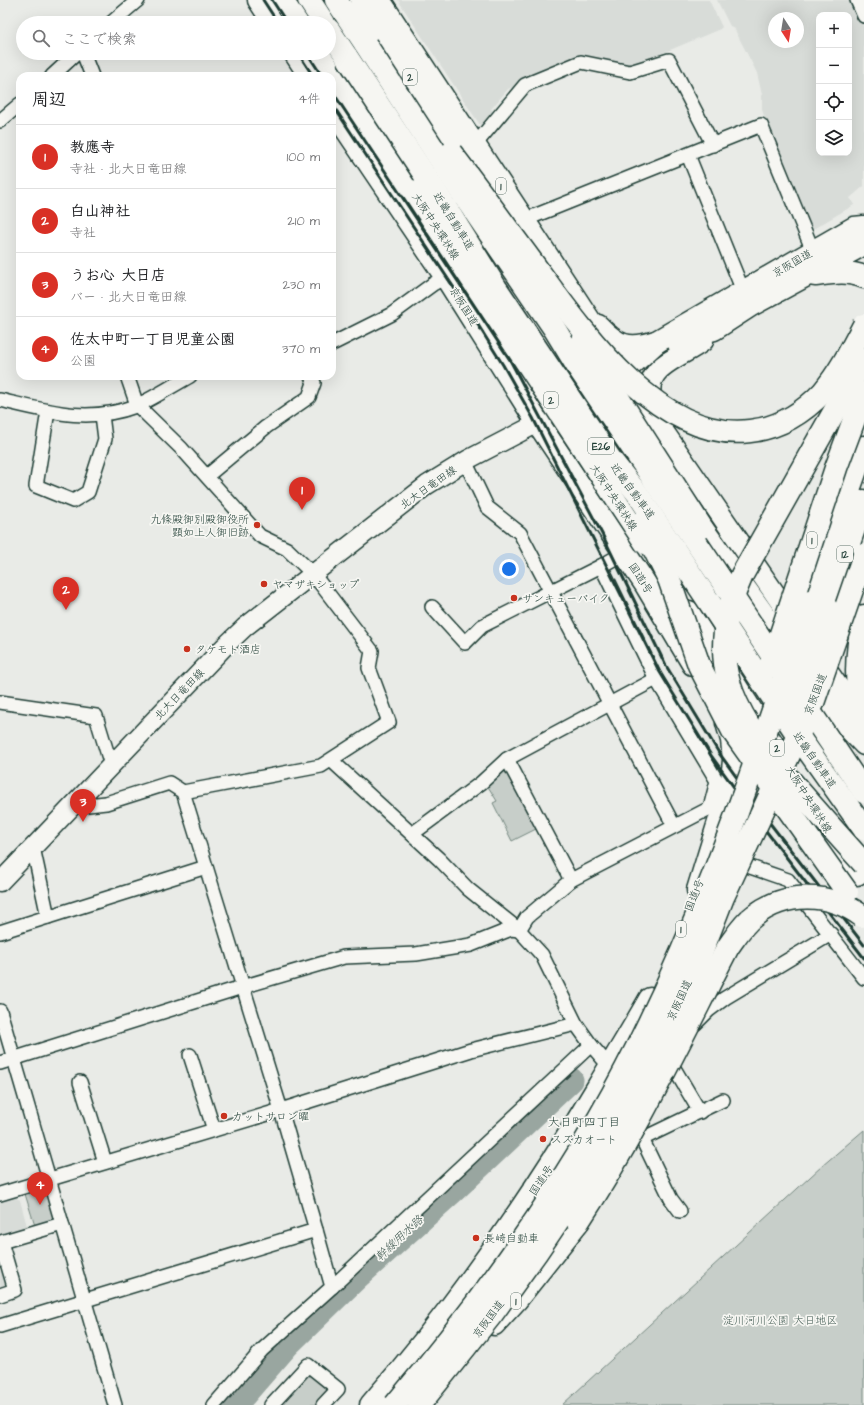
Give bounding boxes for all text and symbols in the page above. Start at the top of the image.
north arrow [768,12,804,48]
map controls [816,12,852,156]
button: + [816,12,852,48]
search box [16,16,336,60]
icon: search [30,27,52,49]
text: ここで検索 [62,29,137,50]
button: − [816,48,852,84]
road number: 2 [403,69,417,85]
button: locate [816,84,852,120]
text: 周辺 [32,88,66,112]
text: 4件 [298,90,320,108]
button: layers [816,120,852,156]
text: 教應寺 [70,137,115,158]
text: 1 [44,148,46,166]
text: 100 m [287,148,320,166]
text: 寺社 · 北大日竜田線 [70,160,186,178]
road number: 1 [496,178,506,194]
street label: 近畿自動車道 [430,189,477,253]
street label: 大阪中央環状線 [408,190,463,263]
text: 白山神社 [70,201,130,222]
text: 2 [41,212,49,230]
text: 210 m [287,212,320,230]
text: 寺社 [70,224,96,242]
street label: 京阪国道 [769,246,815,281]
text: うお心 大日店 [70,265,166,286]
text: 3 [42,276,48,294]
text: 230 m [282,276,320,294]
street label: 京阪国道 [446,284,482,329]
text: バー · 北大日竜田線 [70,288,186,306]
text: 佐太中町一丁目児童公園 [70,329,235,350]
text: 4 [41,340,49,358]
text: 370 m [282,340,320,358]
text: 公園 [70,352,96,370]
road number: 2 [544,392,558,408]
road number: E26 [588,438,614,454]
street label: 近畿自動車道 [607,460,658,522]
street label: 大阪中央環状線 [586,461,641,534]
street label: 北大日竜田線 [397,462,460,512]
pin: 1 [289,477,315,510]
place label: 九條殿御別殿御役所 顕如上人御旧跡 [150,512,249,540]
marker: 九條殿御別殿御役所 顕如上人御旧跡 [252,520,262,530]
road number: 1 [807,532,817,548]
road number: 12 [837,546,853,562]
your location [499,559,519,579]
street label: 国道1号 [625,560,656,597]
pin: 2 [53,577,79,610]
place label: ヤマザキショップ [272,577,360,592]
marker: ヤマザキショップ [259,579,269,589]
place label: サンキューバイク [522,591,610,606]
marker: サンキューバイク [509,593,519,603]
place label: タケモト酒店 [195,642,261,657]
marker: タケモト酒店 [182,644,192,654]
street label: 北大日竜田線 [151,665,208,723]
street label: 京阪国道 [801,671,830,717]
street label: 近畿自動車道 [790,729,840,792]
road number: 2 [770,740,784,756]
street label: 大阪中央環状線 [782,763,835,836]
pin: 3 [70,789,96,822]
street label: 国道1号 [681,876,708,914]
road number: 1 [676,921,686,937]
street label: 京阪国道 [663,977,696,1023]
place label: カットサロン曜 [232,1109,309,1124]
marker: カットサロン曜 [219,1111,229,1121]
district label: 大日町四丁目 [548,1114,620,1131]
place label: スズカオート [551,1132,617,1147]
marker: スズカオート [538,1134,548,1144]
street label: 国道1号 [526,1162,557,1199]
pin: 4 [27,1172,53,1205]
water label: 幹線用水路 [372,1211,428,1265]
place label: 長崎自動車 [484,1231,539,1246]
marker: 長崎自動車 [471,1233,481,1243]
road number: 1 [511,1293,521,1309]
street label: 京阪国道 [469,1297,508,1341]
park label: 淀川河川公園 大日地区 [723,1313,837,1328]

